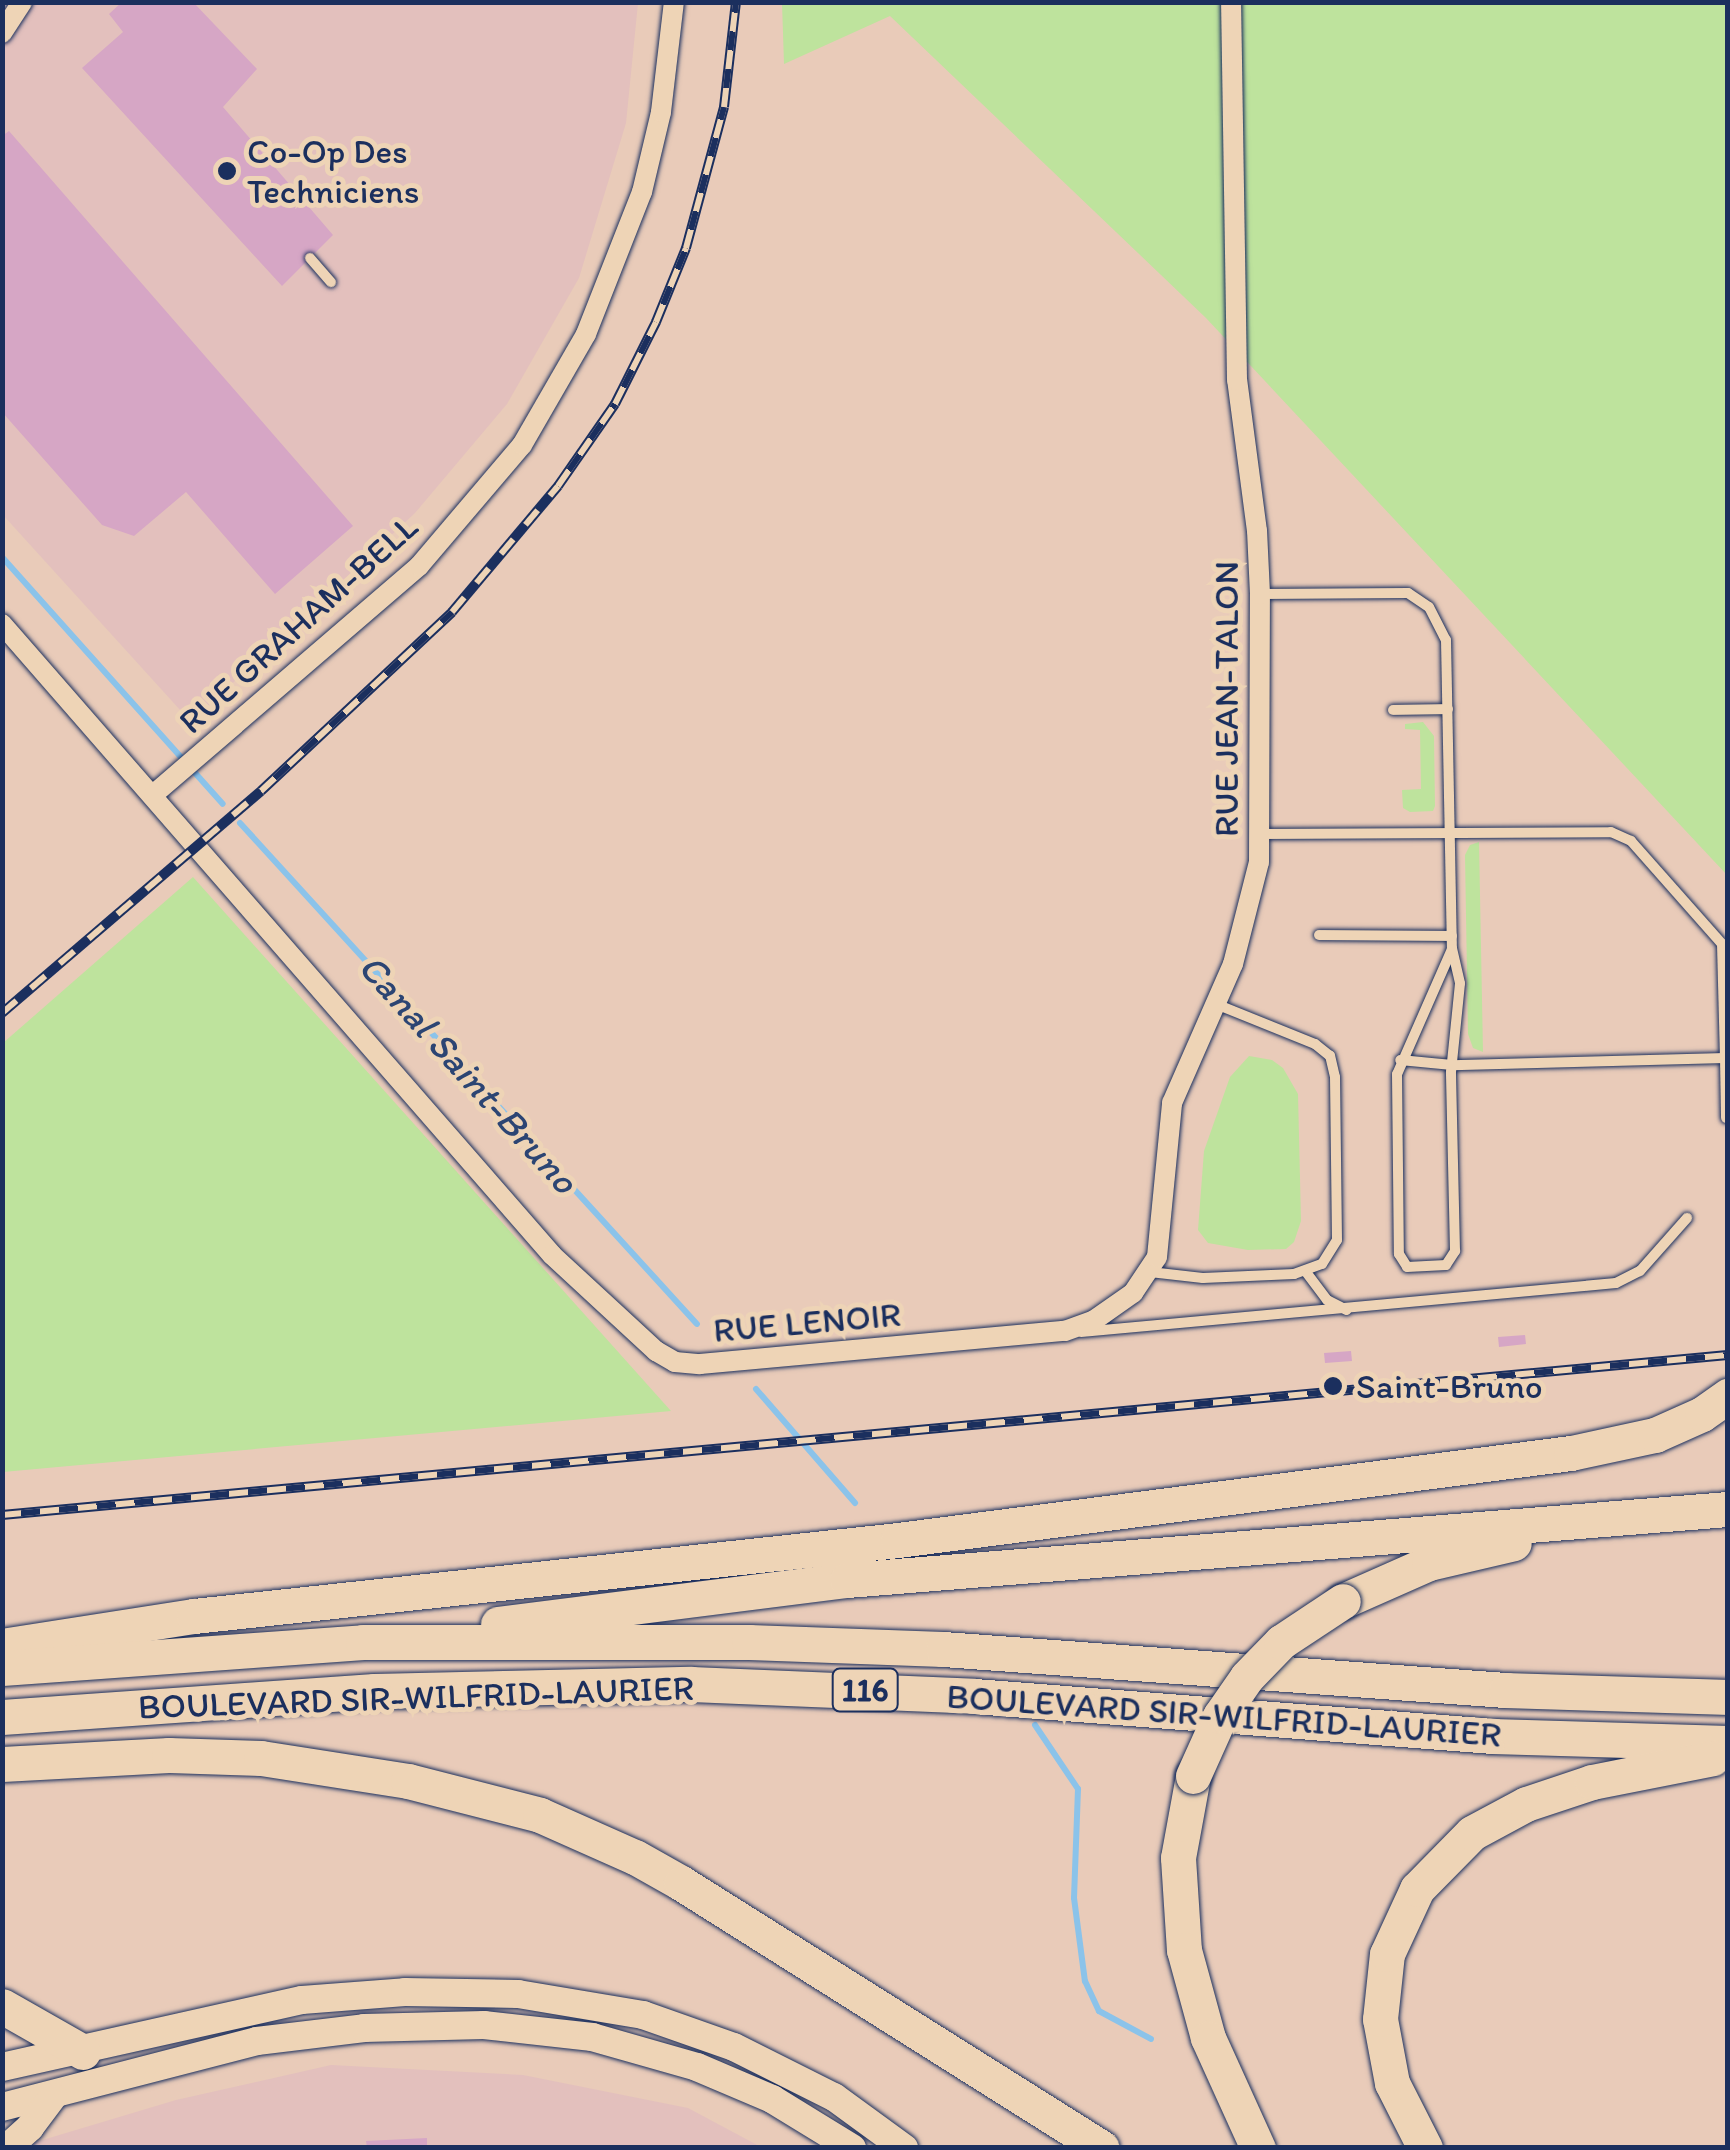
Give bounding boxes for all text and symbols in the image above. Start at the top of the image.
place label: Co-Op Des Techniciens [247,130,419,212]
marker: Co-Op Des Techniciens [216,160,238,182]
street label: RUE GRAHAM-BELL [171,506,425,742]
street label: RUE JEAN-TALON [1205,561,1247,837]
water label: Canal Saint-Bruno [349,945,587,1203]
street label: RUE LENOIR [709,1293,905,1351]
place label: Saint-Bruno [1356,1365,1543,1407]
marker: Saint-Bruno [1320,1373,1346,1399]
road number: 116 [830,1663,900,1717]
street label: BOULEVARD SIR-WILFRID-LAURIER [137,1666,695,1728]
street label: BOULEVARD SIR-WILFRID-LAURIER [945,1675,1503,1755]

